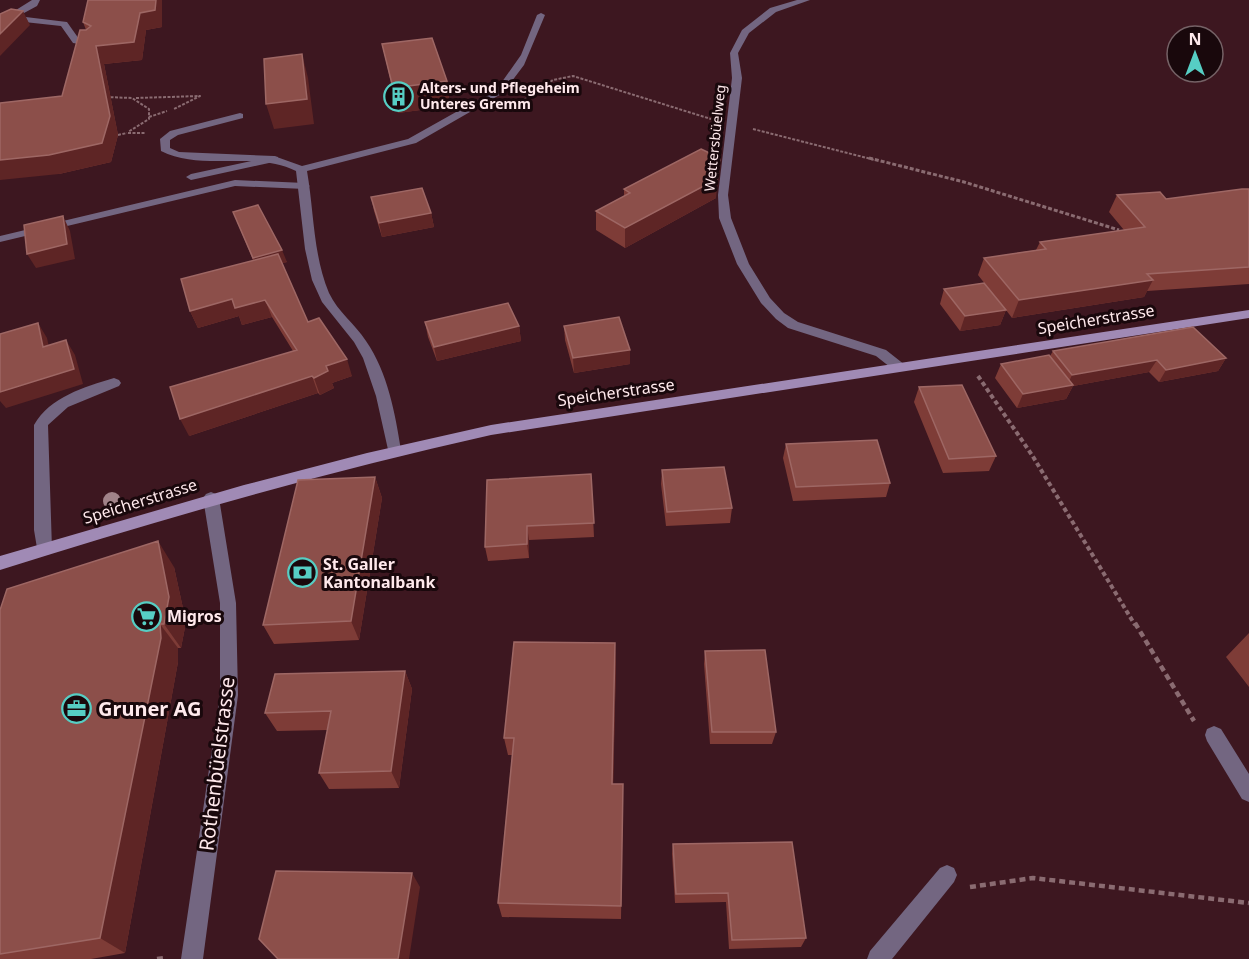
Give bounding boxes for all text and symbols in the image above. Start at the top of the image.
north arrow [1165,24,1225,84]
text: N [1188,28,1202,50]
place label: Alters- und Pflegeheim Unteres Gremm [420,78,580,113]
building icon: Alters- und Pflegeheim Unteres Gremm [383,80,415,112]
street label: Wettersbüelweg [699,84,730,192]
street label: Speicherstrasse [1036,299,1156,339]
street label: Speicherstrasse [556,373,676,411]
street label: Speicherstrasse [80,473,200,529]
place label: St. Galler Kantonalbank [323,553,435,593]
bank icon: St. Galler Kantonalbank [286,557,318,589]
supermarket icon: Migros [130,600,162,632]
place label: Migros [167,605,222,627]
street label: Rothenbüelstrasse [192,675,241,853]
office icon: Gruner AG [61,693,93,725]
place label: Gruner AG [98,695,201,722]

